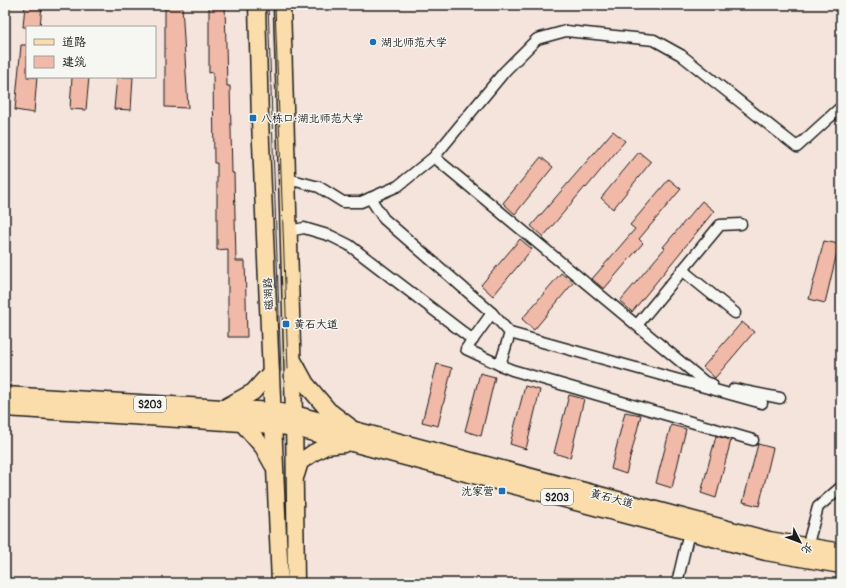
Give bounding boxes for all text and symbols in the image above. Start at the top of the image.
legend [26,26,156,78]
text: 道路 [62,35,86,50]
place label: 湖北师范大学 [381,36,447,49]
marker: 湖北师范大学 [368,37,378,47]
text: 建筑 [62,55,86,70]
place label: 八栋口·湖北师范大学 [261,112,364,125]
marker: 八栋口·湖北师范大学 [248,113,258,123]
street label: 磁湖路 [261,277,276,311]
place label: 黄石大道 [294,318,338,331]
marker: 黄石大道 [281,319,291,329]
road number: S203 [134,396,166,412]
place label: 沈家营 [461,485,494,498]
marker: 沈家营 [497,486,507,496]
street label: 黄石大道 [589,487,635,510]
road number: S203 [541,489,573,505]
north arrow [780,522,820,562]
text: 北 [799,540,816,557]

